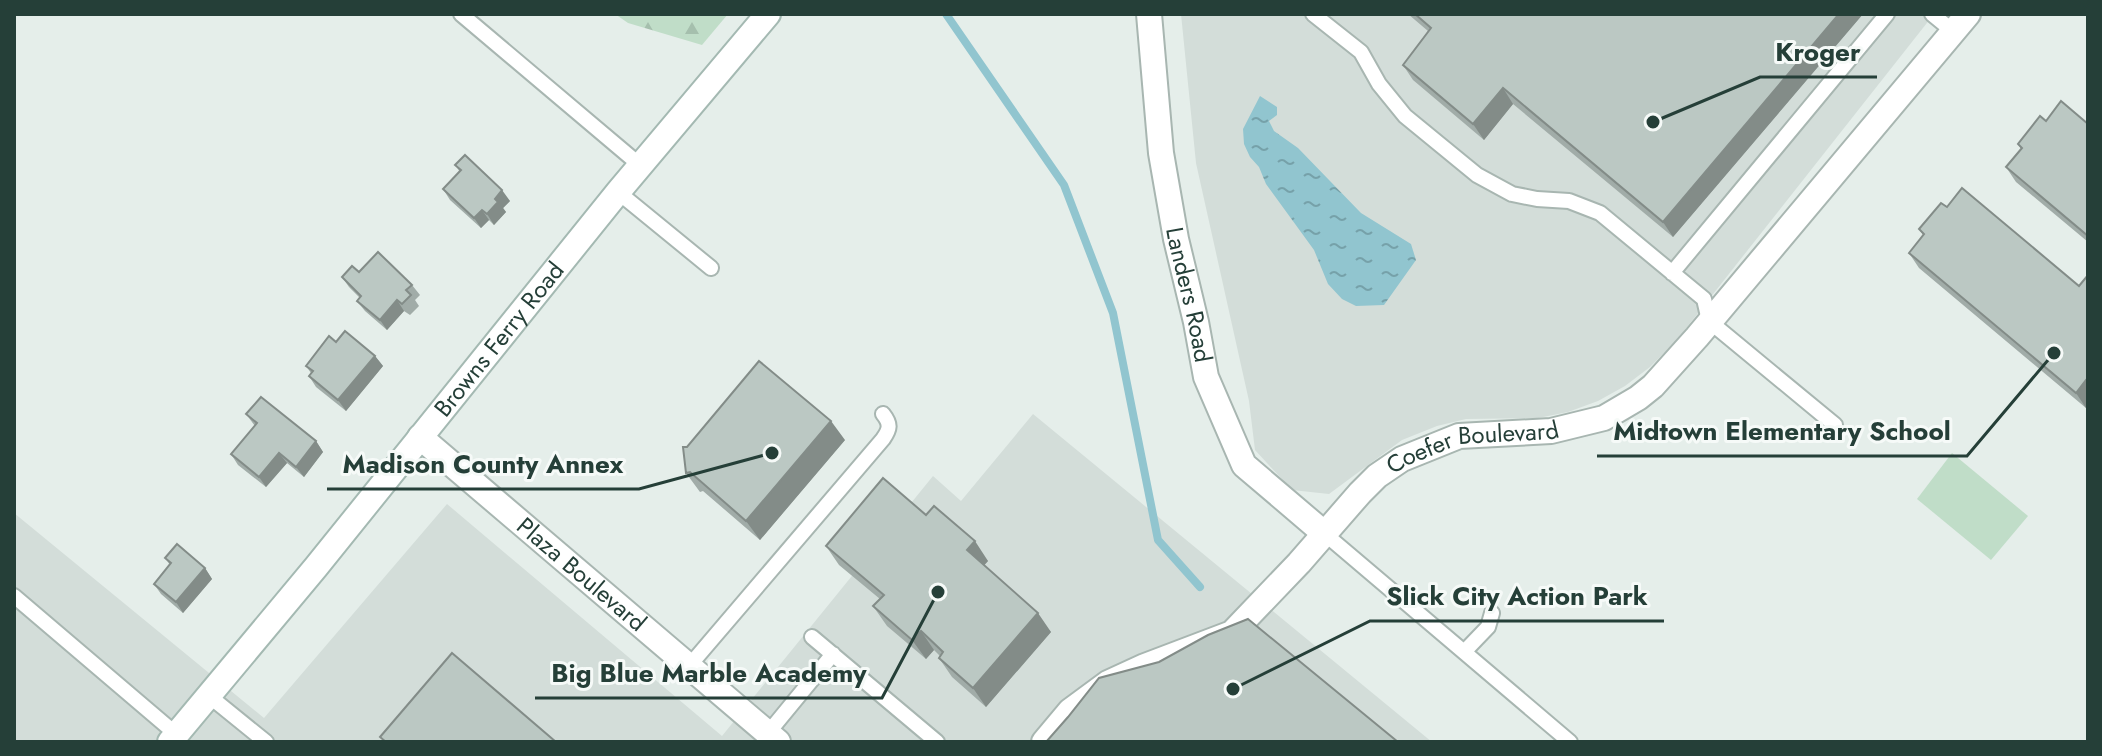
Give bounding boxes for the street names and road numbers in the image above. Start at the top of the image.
street label: Landers Road [1157,224,1221,365]
street label: Browns Ferry Road [426,254,572,424]
street label: Coefer Boulevard [1379,412,1562,482]
street label: Plaza Boulevard [509,509,654,640]

